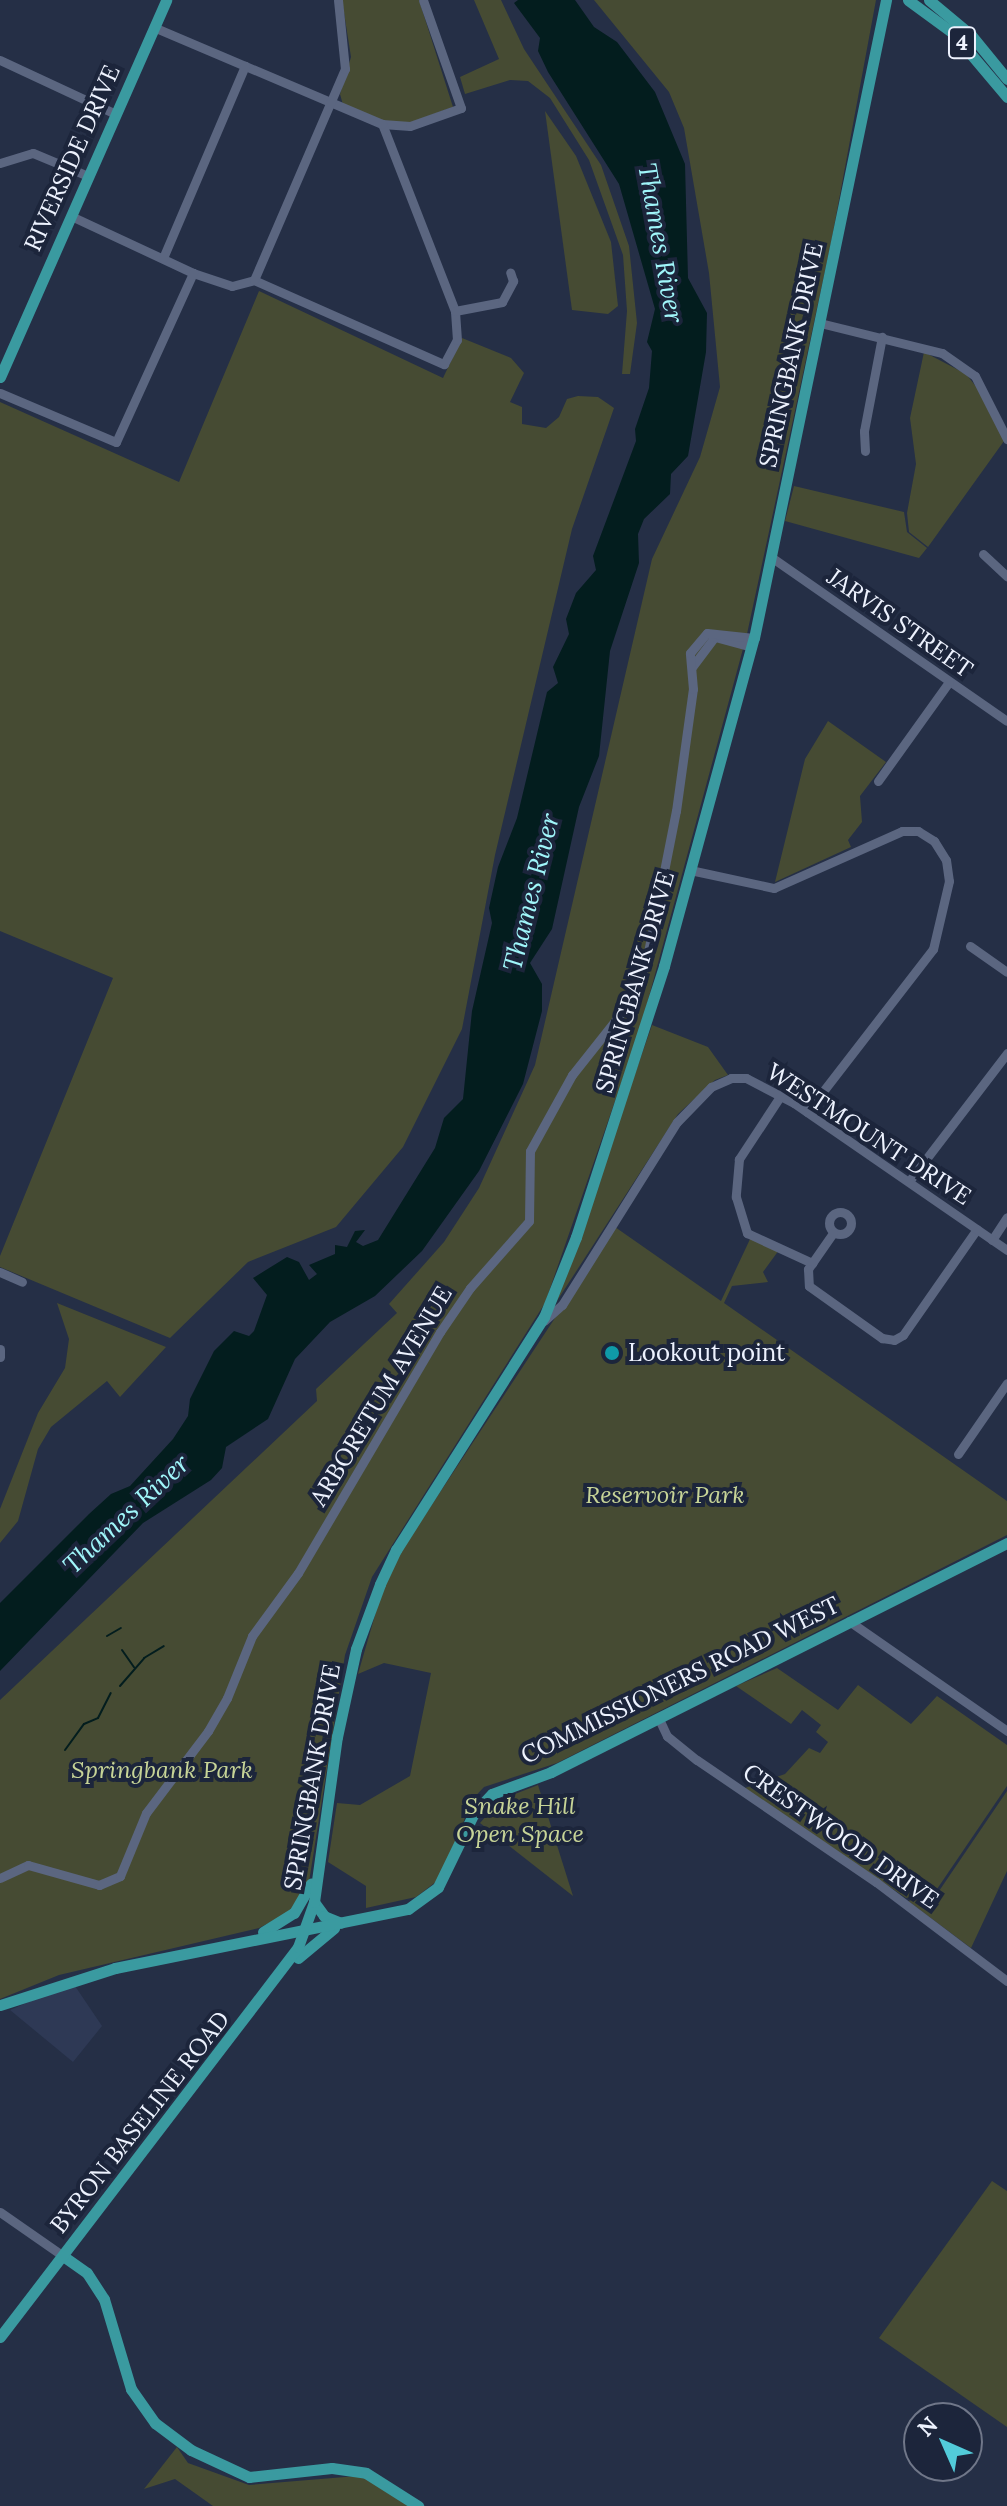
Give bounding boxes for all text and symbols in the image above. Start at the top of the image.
road number: 4 [946,25,978,61]
street label: RIVERSIDE DRIVE [18,60,126,256]
water label: Thames River [632,161,690,325]
street label: SPRINGBANK DRIVE [753,240,829,470]
street label: JARVIS STREET [822,562,978,684]
water label: Thames River [496,810,566,974]
street label: SPRINGBANK DRIVE [590,868,680,1096]
street label: WESTMOUNT DRIVE [761,1057,977,1211]
street label: ARBORETUM AVENUE [304,1281,458,1511]
place label: Lookout point [628,1339,785,1367]
marker: Lookout point [603,1344,621,1362]
water label: Thames River [56,1448,196,1580]
park label: Reservoir Park [585,1481,745,1509]
street label: COMMISSIONERS ROAD WEST [516,1590,844,1770]
street label: SPRINGBANK DRIVE [278,1662,346,1892]
park label: Springbank Park [71,1756,253,1784]
street label: CRESTWOOD DRIVE [737,1757,945,1915]
park label: Snake Hill Open Space [456,1792,584,1848]
street label: BYRON BASELINE ROAD [44,2005,236,2239]
north arrow [903,2402,983,2482]
text: N [912,2411,943,2442]

